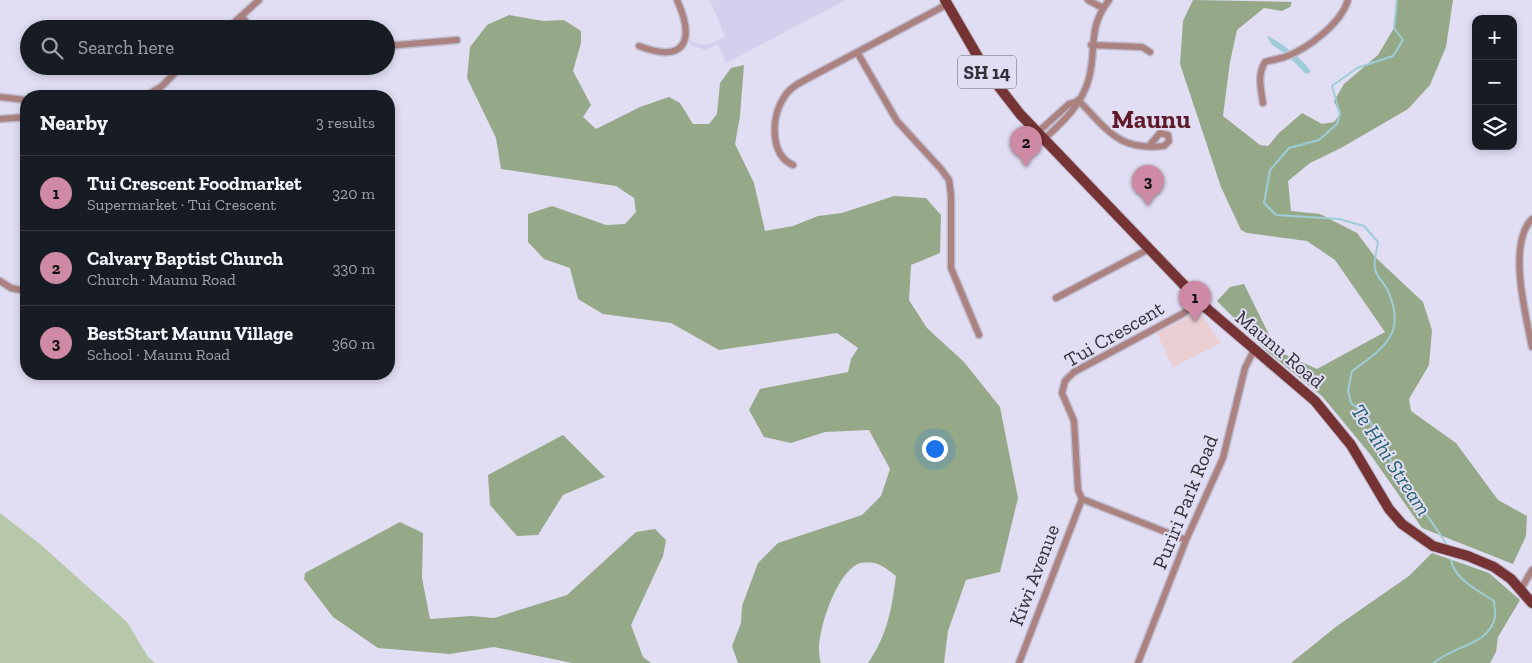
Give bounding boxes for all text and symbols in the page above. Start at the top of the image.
map controls [1472,15,1517,150]
button: + [1472,15,1517,60]
search box [20,20,395,75]
icon: search [38,34,66,62]
text: Search here [78,36,174,59]
road number: SH 14 [958,56,1016,88]
button: − [1472,60,1517,105]
district label: Maunu [1111,104,1191,134]
button: layers [1472,105,1517,150]
text: Nearby [40,110,108,135]
text: 3 results [316,113,375,132]
pin: 2 [1010,126,1042,167]
pin: 3 [1132,165,1164,206]
text: Tui Crescent Foodmarket [87,172,302,195]
text: 1 [53,184,59,203]
text: 320 m [332,184,375,203]
text: Supermarket · Tui Crescent [87,195,276,214]
text: Calvary Baptist Church [87,247,283,270]
text: 2 [52,259,60,278]
text: 330 m [333,259,375,278]
text: Church · Maunu Road [87,270,236,289]
pin: 1 [1179,281,1211,322]
street label: Tui Crescent [1060,296,1168,372]
street label: Maunu Road [1231,305,1329,393]
text: BestStart Maunu Village [87,322,293,345]
text: 3 [52,334,60,353]
text: 360 m [332,334,375,353]
text: School · Maunu Road [87,345,230,364]
water label: Te Hihi Stream [1346,399,1437,520]
street label: Puriri Park Road [1147,431,1223,573]
your location [922,436,948,462]
street label: Kiwi Avenue [1004,521,1064,629]

